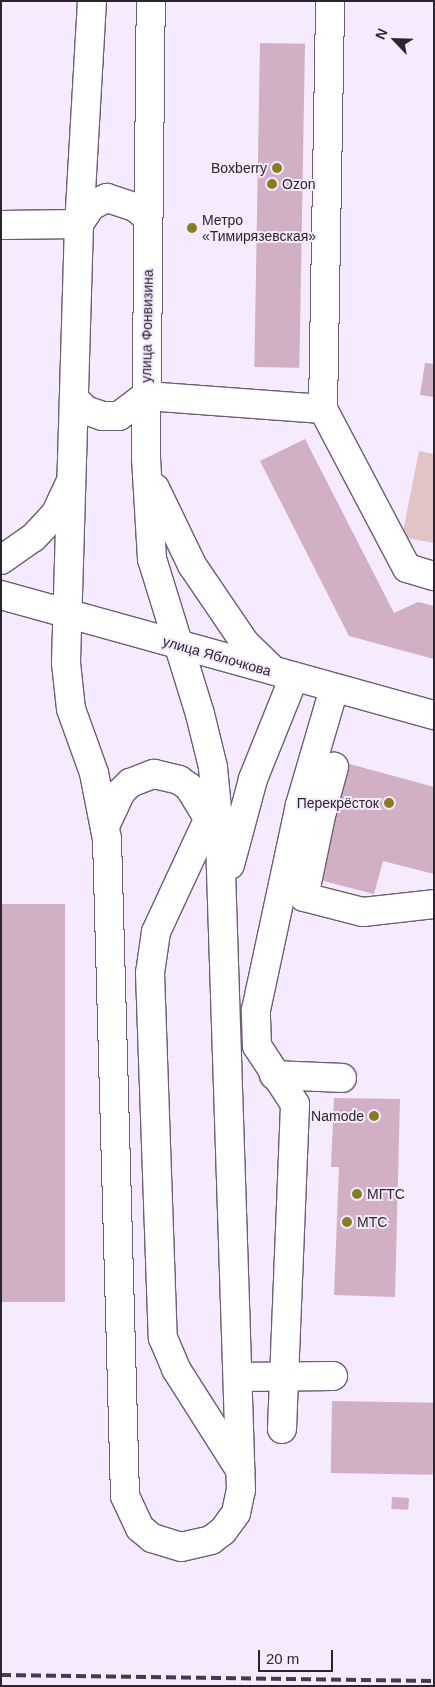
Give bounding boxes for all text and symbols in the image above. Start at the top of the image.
north arrow [370,15,420,65]
text: N [372,26,391,42]
place label: Boxberry [211,160,267,176]
marker: Boxberry [271,162,283,174]
place label: Ozon [282,176,315,192]
marker: Ozon [266,178,278,190]
place label: Метро «Тимирязевская» [202,212,316,244]
marker: Метро «Тимирязевская» [186,222,198,234]
street label: улица Фонвизина [138,269,156,383]
street label: улица Яблочкова [161,632,273,680]
place label: Перекрёсток [297,795,379,811]
marker: Перекрёсток [383,797,395,809]
place label: Namode [311,1108,364,1124]
marker: Namode [368,1110,380,1122]
place label: МГТС [367,1186,405,1202]
marker: МГТС [351,1188,363,1200]
place label: МТС [357,1214,387,1230]
marker: МТС [341,1216,353,1228]
scale bar [260,1640,335,1672]
text: 20 m [266,1650,299,1667]

